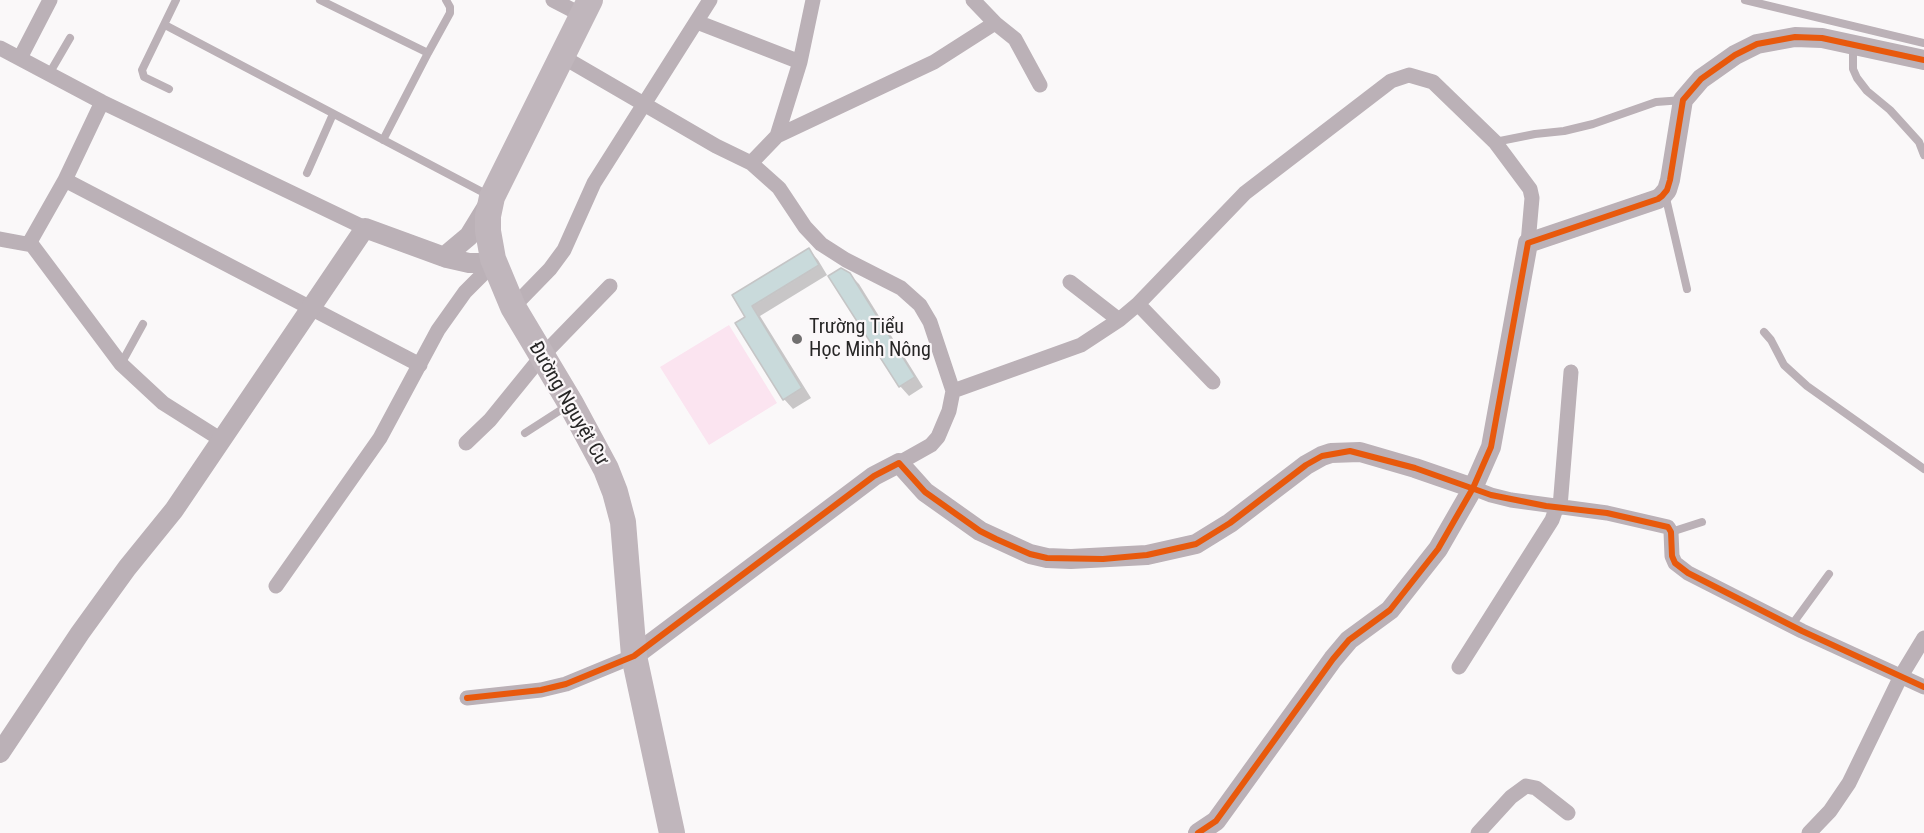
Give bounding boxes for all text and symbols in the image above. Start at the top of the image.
place label: Trường Tiểu Học Minh Nông [809,316,931,363]
marker: Trường Tiểu Học Minh Nông [790,332,804,346]
street label: Đường Nguyệt Cư [523,338,613,470]

